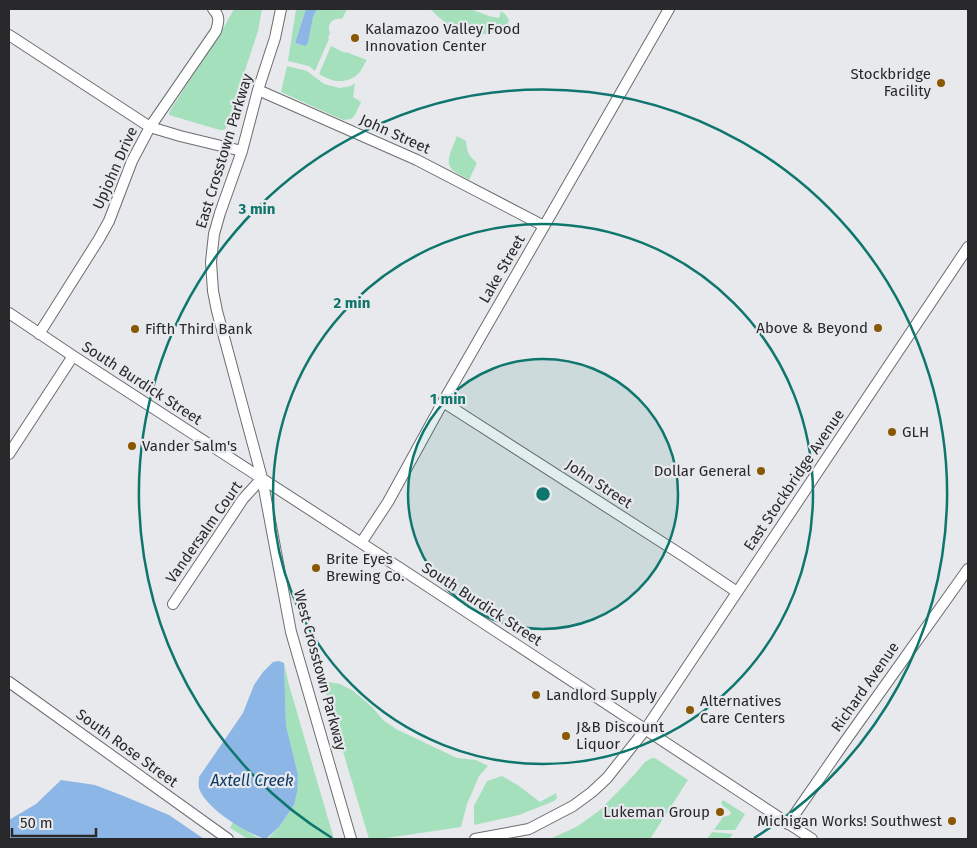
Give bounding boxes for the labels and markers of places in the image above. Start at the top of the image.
place label: Kalamazoo Valley Food Innovation Center [365,20,520,55]
marker: Kalamazoo Valley Food Innovation Center [349,32,361,44]
place label: Stockbridge Facility [850,65,932,100]
marker: Stockbridge Facility [935,77,947,89]
place label: Above & Beyond [756,319,868,337]
place label: Fifth Third Bank [145,320,252,338]
marker: Above & Beyond [872,322,884,334]
marker: Fifth Third Bank [129,323,141,335]
place label: GLH [902,423,929,441]
marker: GLH [886,426,898,438]
place label: Vander Salm's [142,437,237,455]
marker: Vander Salm's [126,440,138,452]
place label: Dollar General [654,462,752,480]
marker: Dollar General [755,465,767,477]
centre of rings [534,485,552,503]
place label: Brite Eyes Brewing Co. [326,550,405,585]
marker: Brite Eyes Brewing Co. [310,562,322,574]
place label: Landlord Supply [546,686,658,704]
marker: Landlord Supply [530,689,542,701]
place label: Alternatives Care Centers [700,692,785,727]
marker: Alternatives Care Centers [684,704,696,716]
place label: J&B Discount Liquor [576,718,665,753]
marker: J&B Discount Liquor [560,730,572,742]
place label: Lukeman Group [603,803,710,821]
marker: Lukeman Group [714,806,726,818]
place label: Michigan Works! Southwest [757,812,943,830]
marker: Michigan Works! Southwest [946,815,958,827]

